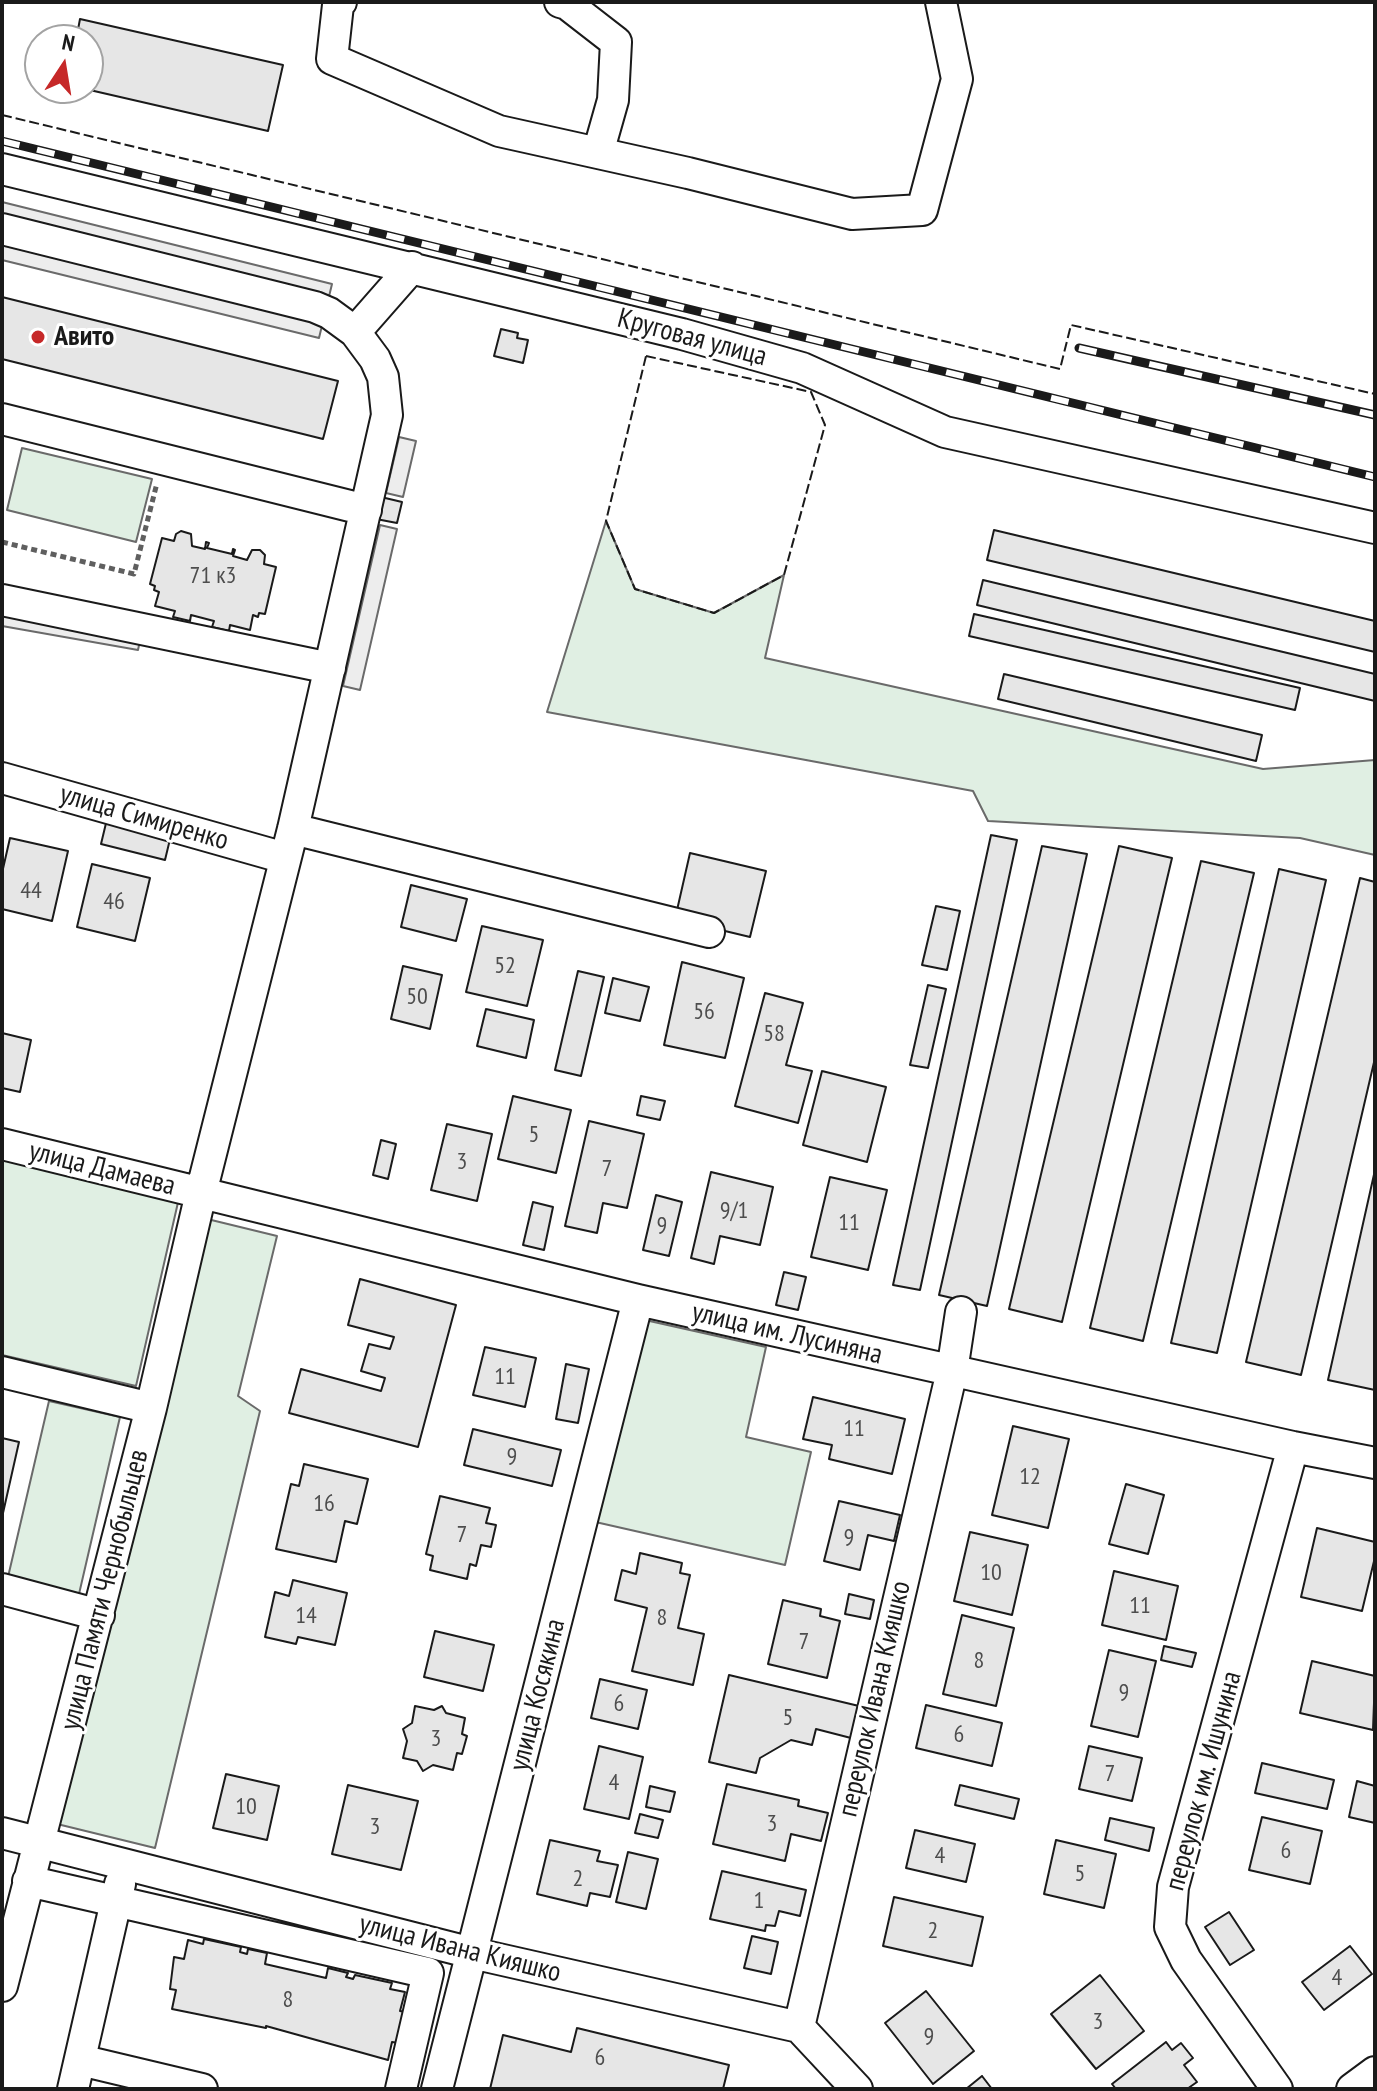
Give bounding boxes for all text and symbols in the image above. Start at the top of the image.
north arrow [24,24,104,104]
text: N [60,28,77,57]
street label: Круговая улица [614,302,770,374]
place label: Авито [54,320,114,354]
marker: Авито [29,328,47,346]
house number: 71 к3 [190,562,236,590]
street label: улица Симиренко [56,778,232,858]
house number: 44 [20,877,42,905]
house number: 46 [103,888,125,916]
house number: 52 [494,952,516,980]
house number: 50 [406,983,428,1011]
house number: 56 [693,998,715,1026]
house number: 58 [763,1020,785,1048]
house number: 5 [529,1121,539,1149]
street label: улица Дамаева [25,1135,179,1203]
house number: 3 [457,1148,467,1176]
house number: 7 [602,1155,612,1183]
house number: 9/1 [720,1197,748,1225]
house number: 11 [838,1209,860,1237]
house number: 9 [657,1212,667,1240]
street label: улица им. Лусиняна [689,1296,885,1372]
house number: 11 [494,1363,516,1391]
house number: 11 [843,1415,865,1443]
house number: 9 [507,1443,517,1471]
street label: улица Памяти Чернобыльцев [54,1446,156,1734]
house number: 12 [1019,1463,1041,1491]
house number: 16 [313,1490,335,1518]
house number: 7 [457,1521,467,1549]
house number: 9 [844,1524,854,1552]
house number: 10 [980,1559,1002,1587]
street label: переулок Ивана Кияшко [832,1578,918,1820]
house number: 11 [1129,1592,1151,1620]
house number: 14 [295,1602,317,1630]
house number: 8 [657,1604,667,1632]
street label: улица Косякина [503,1616,573,1774]
house number: 7 [799,1628,809,1656]
house number: 8 [974,1647,984,1675]
street label: переулок им. Ишунина [1159,1668,1249,1894]
house number: 9 [1119,1679,1129,1707]
house number: 6 [614,1690,624,1718]
house number: 5 [783,1704,793,1732]
house number: 6 [954,1721,964,1749]
house number: 3 [431,1725,441,1753]
house number: 7 [1105,1760,1115,1788]
house number: 4 [609,1769,619,1797]
house number: 10 [235,1793,257,1821]
house number: 3 [767,1810,777,1838]
house number: 3 [370,1813,380,1841]
house number: 6 [1281,1837,1291,1865]
house number: 4 [935,1842,945,1870]
house number: 5 [1075,1860,1085,1888]
house number: 2 [573,1865,583,1893]
house number: 1 [754,1887,764,1915]
street label: улица Ивана Кияшко [356,1908,564,1990]
house number: 2 [928,1917,938,1945]
house number: 4 [1332,1964,1342,1992]
house number: 8 [283,1986,293,2014]
house number: 3 [1093,2008,1103,2036]
house number: 9 [924,2023,934,2051]
house number: 6 [595,2044,605,2072]

